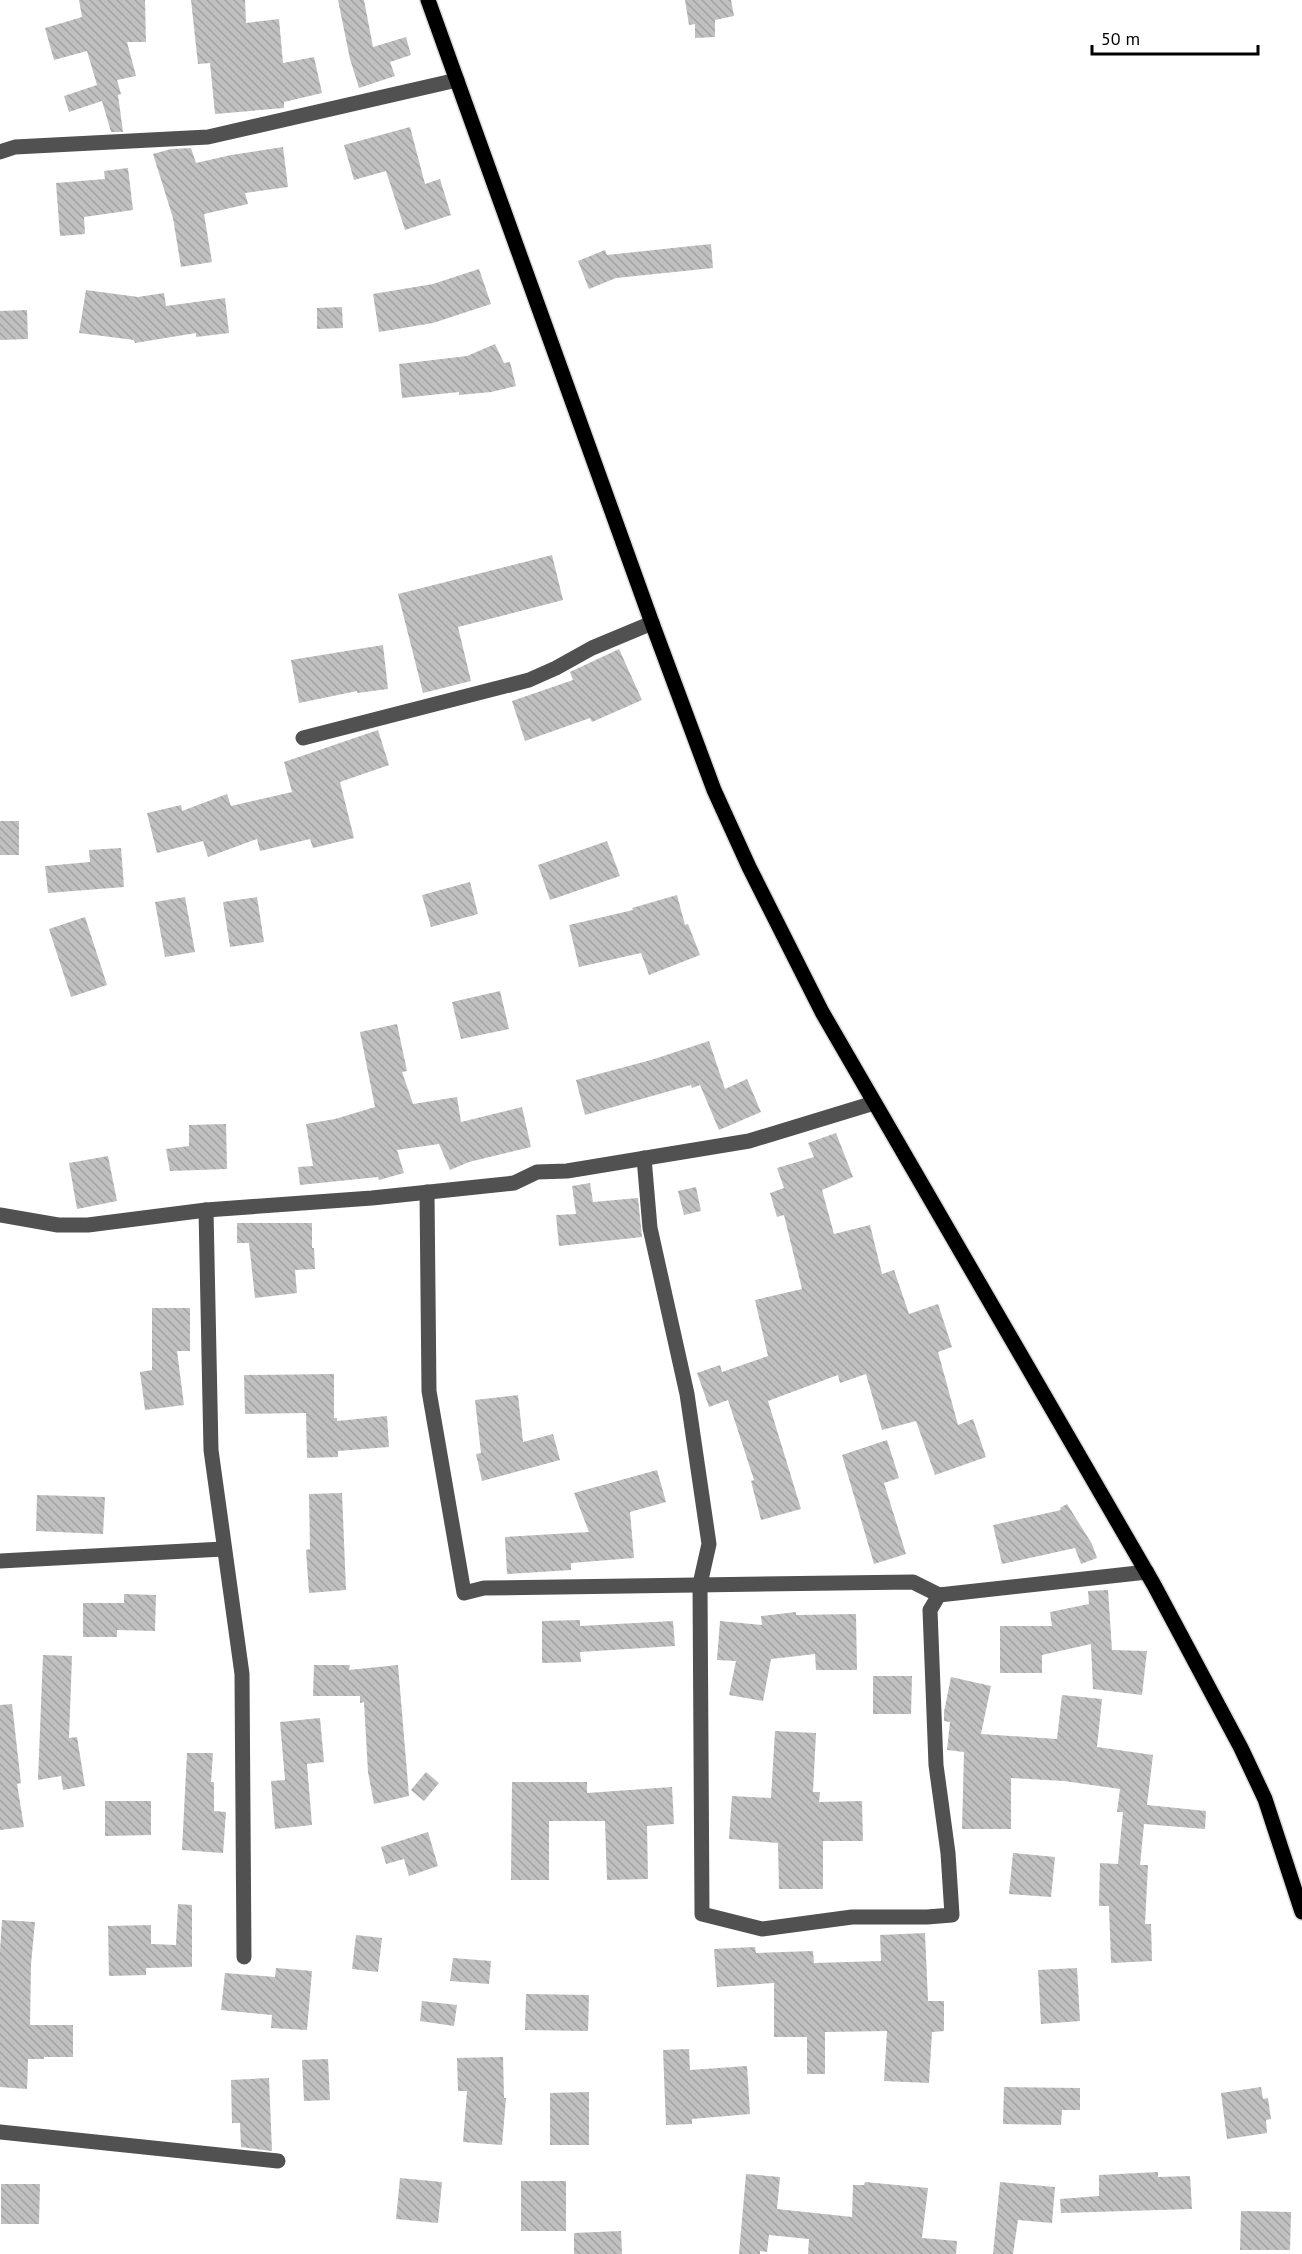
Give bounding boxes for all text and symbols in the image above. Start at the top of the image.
scale bar [1092,18,1258,56]
text: 50 m [1101,27,1140,50]

